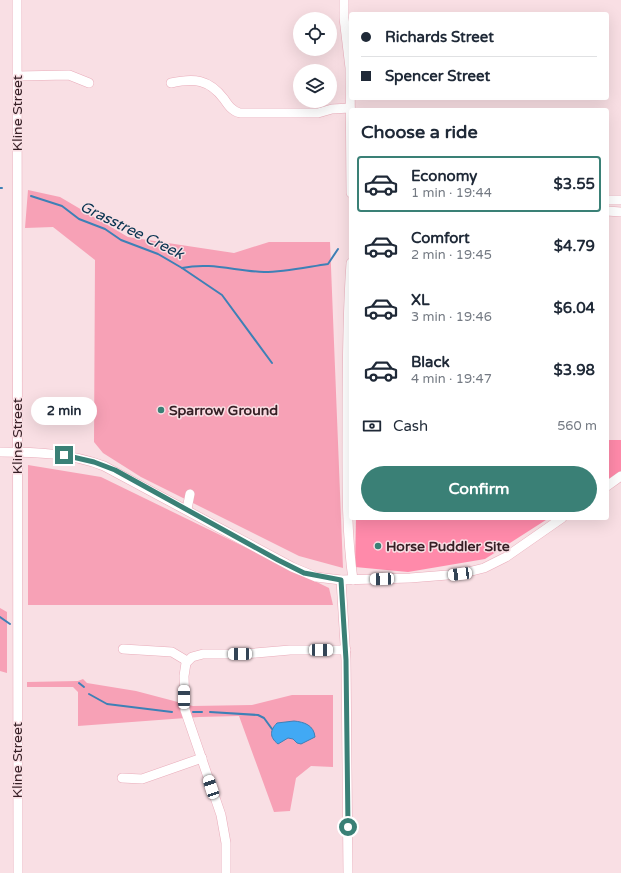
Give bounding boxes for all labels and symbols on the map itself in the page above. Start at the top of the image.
street label: Kline Street [9,74,26,151]
water label: Grasstree Creek [77,197,188,264]
street label: Kline Street [9,397,26,474]
callout: 2 min [31,397,97,425]
place label: Sparrow Ground [169,402,278,419]
marker: Sparrow Ground [156,405,166,415]
route end [55,446,73,464]
place label: Horse Puddler Site [386,538,510,555]
marker: Horse Puddler Site [373,541,383,551]
car [447,567,473,581]
car [370,573,394,585]
car [309,644,333,656]
car [228,648,252,660]
car [178,685,190,709]
street label: Kline Street [9,721,26,798]
car [202,774,220,800]
route start [339,818,357,836]

